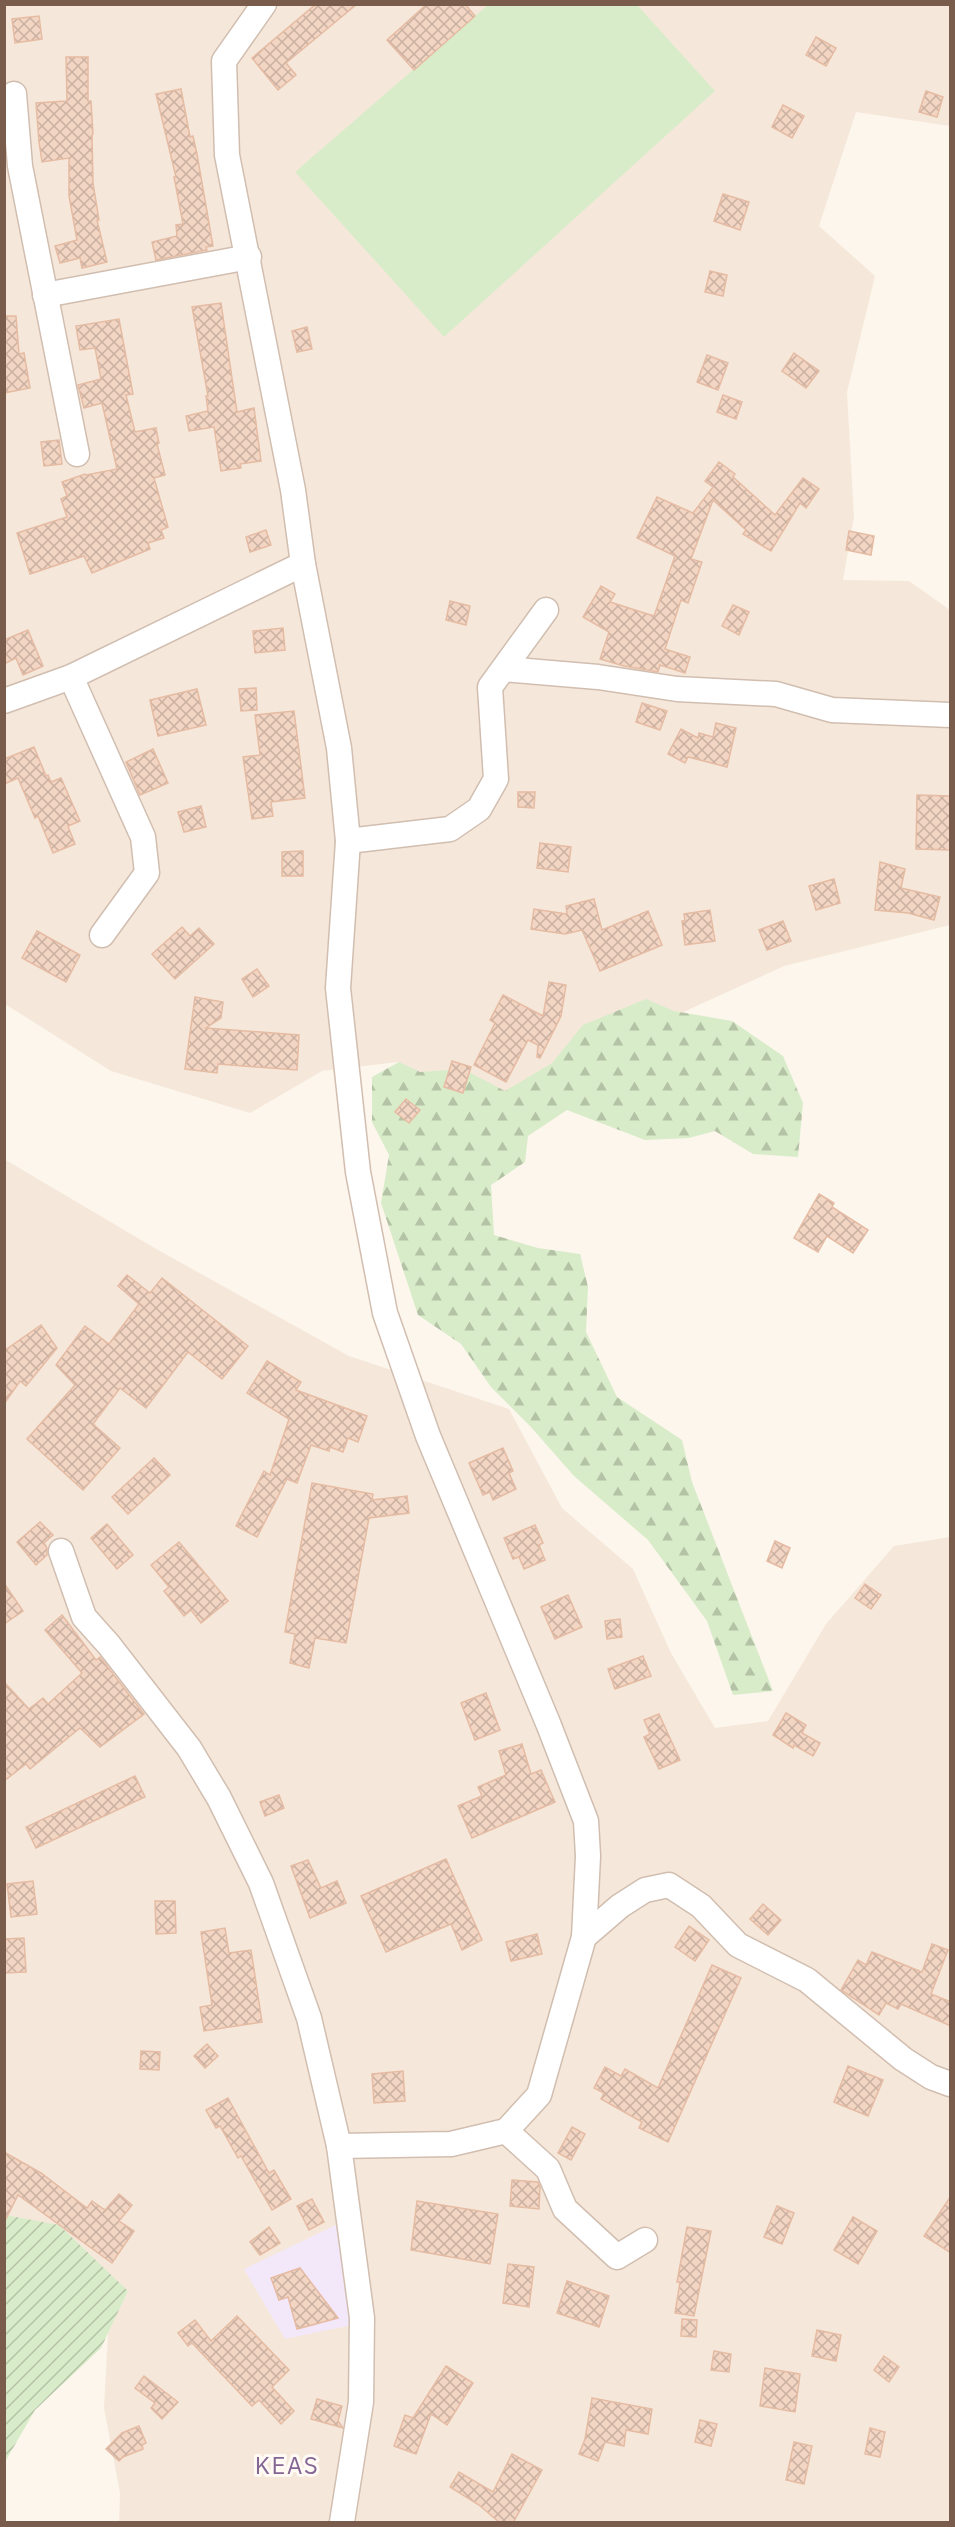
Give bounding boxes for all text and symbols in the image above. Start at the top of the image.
district label: KEAS [255,2449,319,2481]

